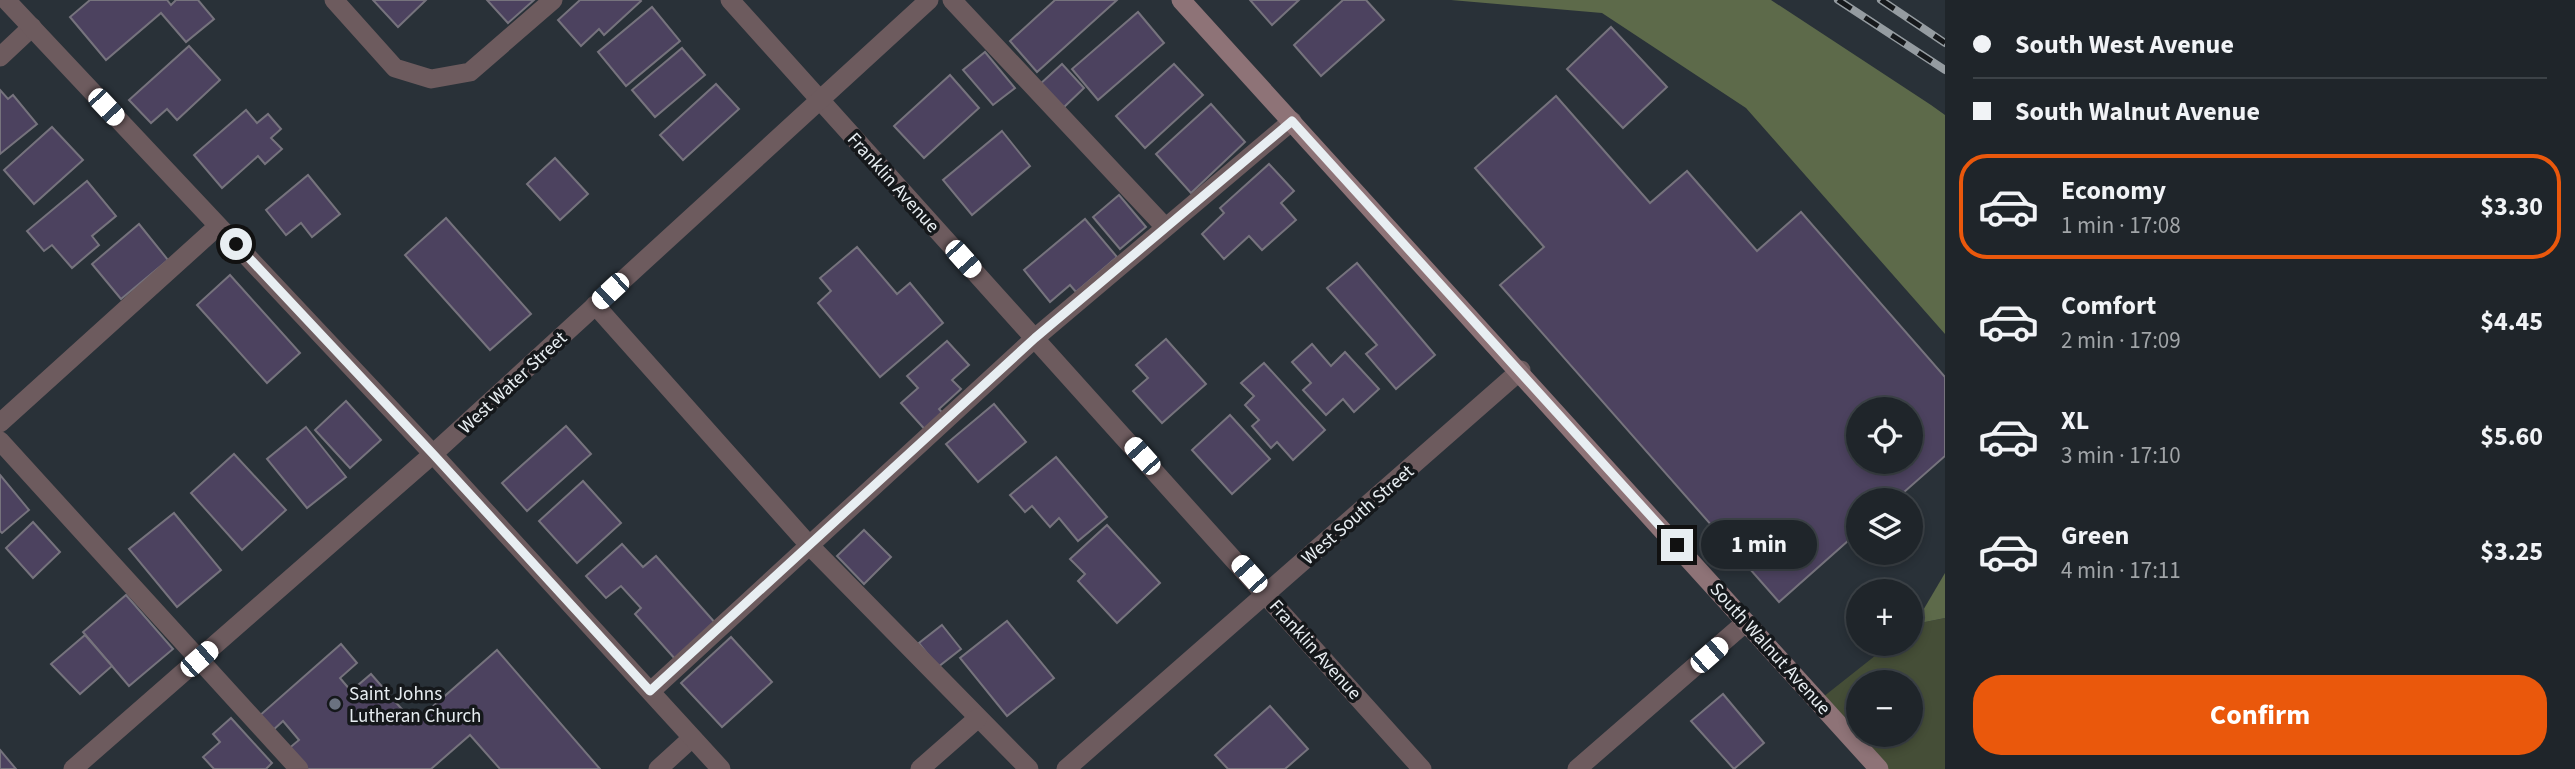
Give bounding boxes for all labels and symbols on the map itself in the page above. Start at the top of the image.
car [84,84,129,130]
street label: Franklin Avenue [840,127,945,239]
route start [220,228,252,260]
car [942,236,985,282]
car [588,269,633,313]
street label: West Water Street [453,325,574,441]
car [1121,433,1164,479]
street label: West South Street [1296,458,1421,572]
callout: 1 min [1702,520,1817,570]
route end [1661,529,1693,561]
car [1228,551,1271,597]
street label: South Walnut Avenue [1703,577,1837,721]
street label: Franklin Avenue [1262,594,1367,706]
car [1687,633,1732,677]
car [177,637,222,681]
place label: Saint Johns Lutheran Church [349,681,481,730]
marker: Saint Johns Lutheran Church [327,696,343,712]

